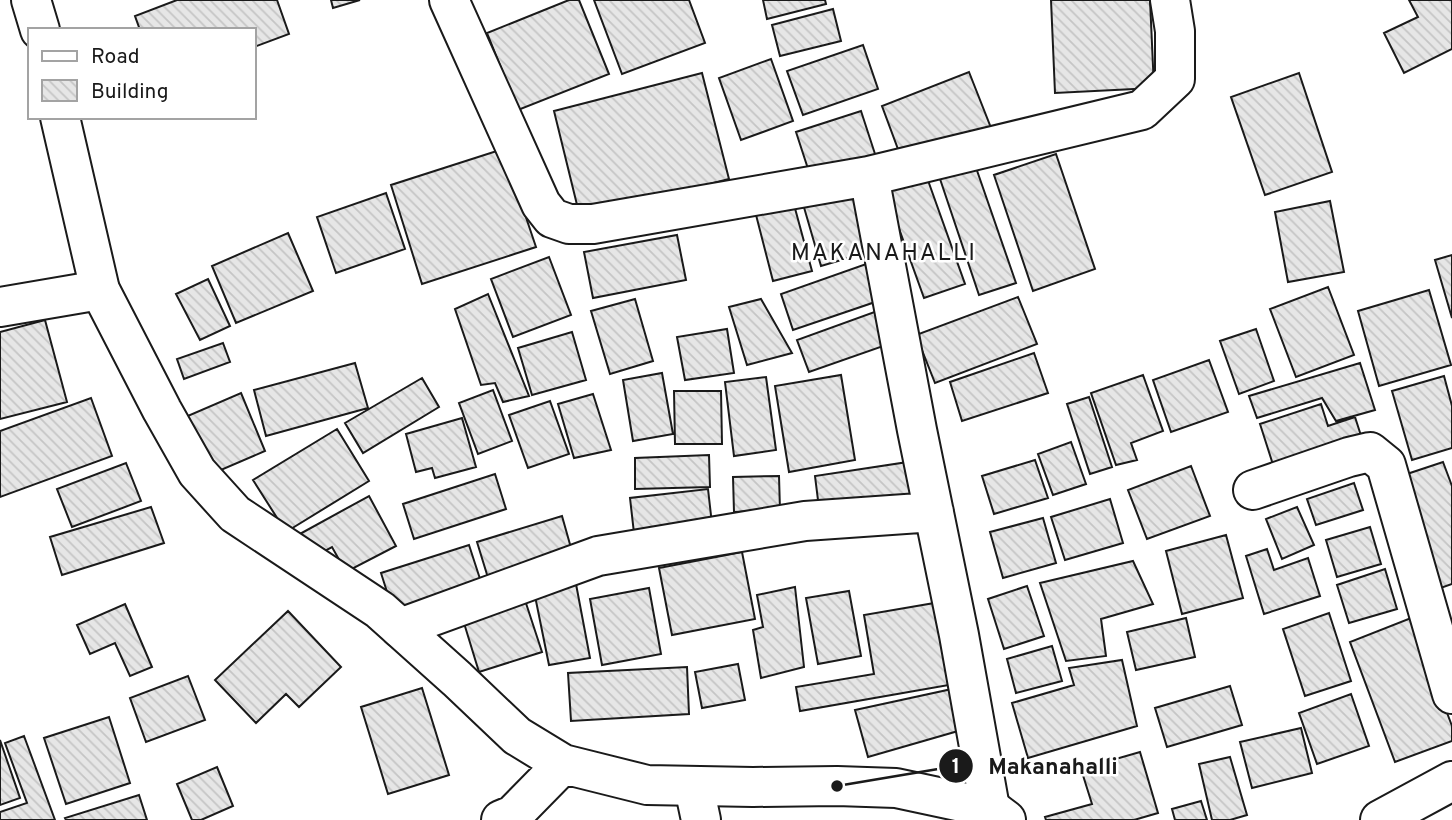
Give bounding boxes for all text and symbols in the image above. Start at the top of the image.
legend [28,28,256,119]
text: Road [91,44,140,71]
text: Building [91,79,169,106]
district label: MAKANAHALLI [791,239,977,269]
callout: Makanahalli [939,744,1132,788]
text: 1 [952,754,960,781]
text: Makanahalli [988,754,1118,783]

